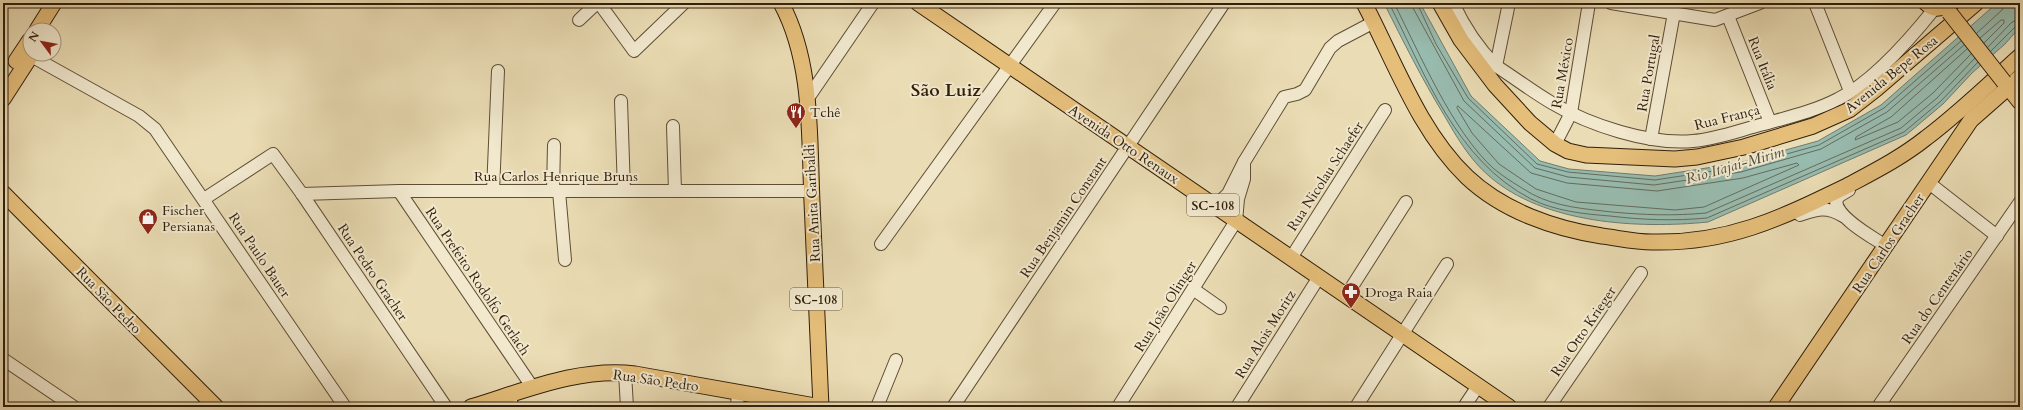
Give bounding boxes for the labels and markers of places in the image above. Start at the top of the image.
restaurant icon: Tchê [785,101,807,129]
place label: Tchê [810,103,841,122]
place label: Fischer Persianas [162,201,215,236]
shop icon: Fischer Persianas [137,207,159,235]
pharmacy icon: Droga Raia [1340,281,1362,309]
place label: Droga Raia [1365,283,1432,302]

